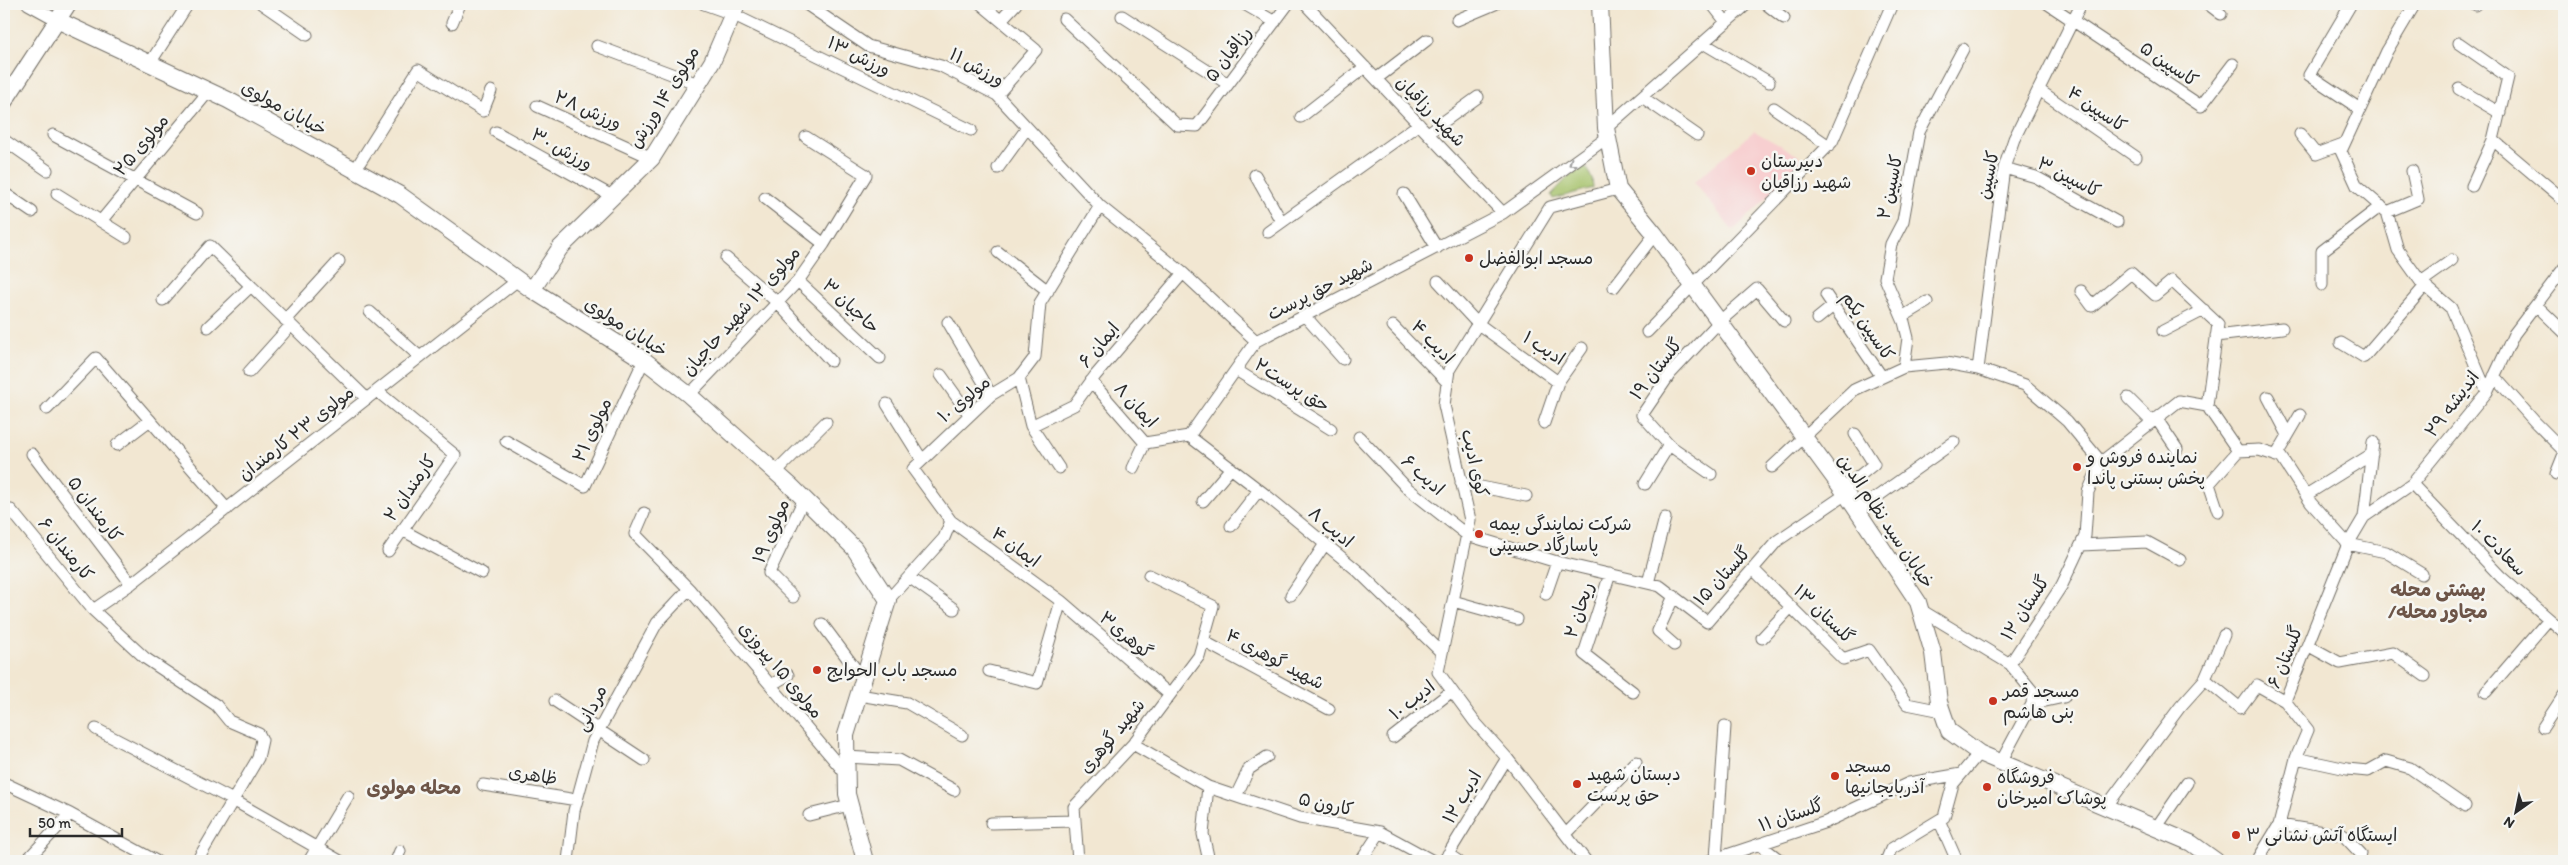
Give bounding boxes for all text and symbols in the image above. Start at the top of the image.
street label: رزاقیان ۵ [1200,22,1256,86]
street label: ورزش ۱۳ [824,31,894,81]
street label: کاسپین ۵ [2135,36,2203,92]
street label: مولوی ۱۴ ورزش [624,42,704,152]
street label: ورزش ۱۱ [946,43,1008,91]
street label: شهید رزاقیان [1392,71,1470,151]
street label: خیابان مولوی [237,76,331,140]
street label: کاسپین ۴ [2063,81,2131,138]
street label: ورزش ۲۸ [551,85,625,135]
street label: مولوی ۲۵ [109,109,173,181]
street label: ورزش ۳۰ [527,123,597,175]
street label: کاسپین [1972,148,2005,202]
place label: دبیرستان شهید رزاقیان [1761,150,1851,193]
street label: کاسپین ۲ [1872,152,1909,222]
street label: کاسپین ۳ [2033,152,2105,203]
one-way arrow [1568,157,1578,166]
marker: دبیرستان شهید رزاقیان [1745,165,1757,177]
street label: مولوی ۱۲ شهید حاجیان [677,242,805,380]
place label: مسجد ابوالفضل [1479,247,1593,269]
marker: مسجد ابوالفضل [1463,252,1475,264]
street label: شهید حق پرست [1264,253,1377,326]
street label: حاجیان ۳ [818,274,884,338]
street label: کاسپین یکم [1834,287,1899,367]
street label: خیابان مولوی [581,292,671,362]
street label: ادیب ۴ [1407,315,1459,369]
street label: ایمان ۶ [1074,318,1124,372]
street label: ادیب ۱ [1519,326,1569,370]
street label: گلستان ۱۹ [1625,334,1687,404]
street label: حق پرست۲ [1250,353,1334,418]
street label: اندیشه ۲۹ [2420,367,2484,441]
street label: مولوی ۱۰ [933,371,995,427]
street label: ایمان ۸ [1110,378,1162,432]
street label: مولوی ۲۳ کارمندان [234,381,358,485]
street label: مولوی ۲۱ [568,394,616,466]
street label: کوی ادیب [1457,427,1494,499]
place label: نماینده فروش و پخش بستنی پاندا [2085,446,2205,490]
street label: کارمندان ۲ [379,450,441,526]
street label: ادیب ۶ [1397,450,1449,500]
street label: خیابان سید نظام الدین [1830,450,1939,594]
marker: نماینده فروش و پخش بستنی پاندا [2071,461,2083,473]
street label: کارمندان ۵ [63,472,127,547]
street label: مولوی ۱۹ [748,496,794,566]
street label: ادیب ۸ [1304,502,1358,552]
street label: کارمندان ۶ [34,513,98,585]
place label: شرکت نمایندگی بیمه پاسارگاد حسینی [1489,513,1632,557]
street label: سعادت ۱۰ [2466,515,2532,581]
street label: ایمان ۴ [987,522,1045,572]
marker: شرکت نمایندگی بیمه پاسارگاد حسینی [1473,528,1485,540]
street label: گلستان ۱۵ [1689,541,1755,610]
street label: گلستان ۱۲ [1996,571,2054,645]
district label: بهشتی محله /مجاور محله [2387,578,2488,623]
street label: ریحان ۲ [1560,579,1598,641]
street label: گلستان ۱۳ [1789,580,1859,648]
street label: گوهری۳ [1095,606,1157,664]
street label: مولوی ۱۵ پیروزی [733,617,828,724]
street label: گلستان ۶ [2263,622,2308,691]
street label: شهید گوهری ۴ [1222,624,1328,694]
place label: مسجد باب الحوایج [827,659,957,682]
marker: مسجد باب الحوایج [811,664,823,676]
street label: ادیب ۱۰ [1385,675,1439,725]
place label: مسجد قمر بنی هاشم [2001,680,2079,726]
street label: مردانی [570,681,612,735]
street label: شهید گوهری [1074,694,1150,778]
marker: مسجد قمر بنی هاشم [1987,695,1999,707]
place label: مسجد آذربایجانیها [1845,755,1926,798]
street label: ظاهری [507,760,559,790]
place label: دبستان شهید حق پرست [1587,763,1681,807]
street label: ادیب ۱۲ [1438,766,1486,828]
place label: فروشگاه پوشاک امیرخان [1997,766,2107,810]
marker: مسجد آذربایجانیها [1829,770,1841,782]
district label: محله مولوی [367,776,461,800]
marker: دبستان شهید حق پرست [1571,778,1583,790]
marker: فروشگاه پوشاک امیرخان [1981,781,1993,793]
street label: کارون ۵ [1296,787,1356,821]
north arrow [2490,788,2540,838]
street label: گلستان ۱۱ [1756,794,1827,836]
scale bar [30,805,122,837]
text: N [2501,813,2518,832]
text: 50 m [38,814,71,832]
place label: ایستگاه آتش نشانی ۳ [2246,824,2397,846]
marker: ایستگاه آتش نشانی ۳ [2230,829,2242,841]

